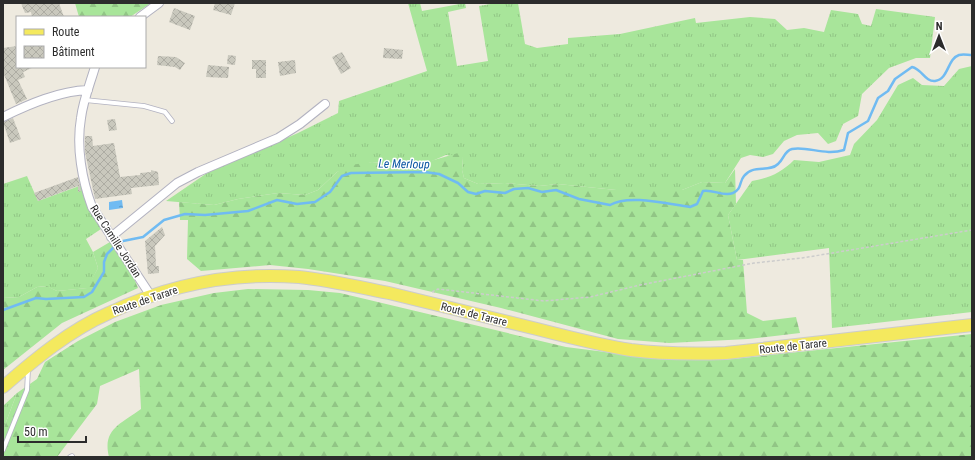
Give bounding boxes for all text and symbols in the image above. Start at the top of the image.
legend [16,16,146,68]
north arrow [919,16,959,56]
text: N [936,20,943,33]
text: Route [52,25,80,39]
text: Bâtiment [52,45,95,59]
water label: Le Merloup [378,157,430,171]
street label: Rue Camille Jordan [87,202,144,280]
street label: Route de Tarare [111,283,179,318]
street label: Route de Tarare [439,300,508,329]
street label: Route de Tarare [759,336,827,357]
scale bar [18,418,86,444]
text: 50 m [24,425,48,439]

